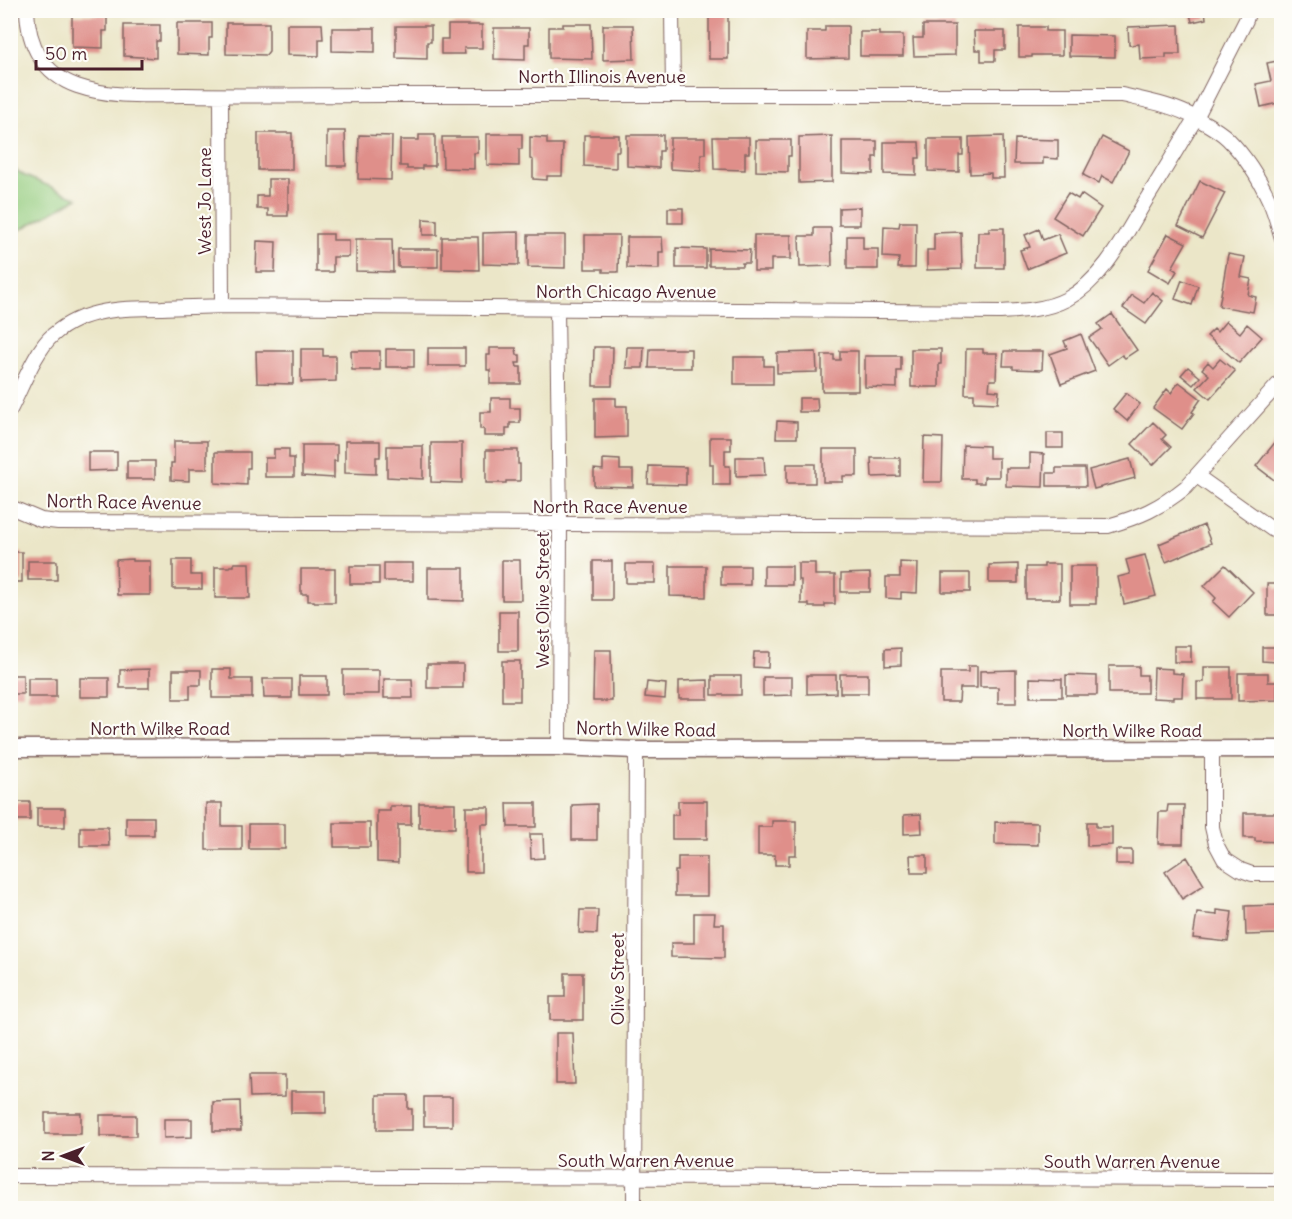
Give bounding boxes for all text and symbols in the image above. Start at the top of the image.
scale bar [36,33,142,71]
text: 50 m [45,42,87,65]
street label: North Illinois Avenue [518,65,686,88]
street label: West Jo Lane [193,147,216,255]
street label: North Chicago Avenue [536,280,716,303]
street label: North Race Avenue [46,489,202,515]
street label: North Race Avenue [532,495,688,518]
street label: West Olive Street [531,532,554,668]
street label: North Wilke Road [576,716,717,742]
street label: North Wilke Road [90,717,230,740]
street label: North Wilke Road [1062,719,1202,742]
street label: Olive Street [606,933,629,1025]
north arrow [33,1126,93,1186]
street label: South Warren Avenue [558,1149,734,1172]
text: N [38,1150,58,1162]
street label: South Warren Avenue [1044,1150,1220,1173]

